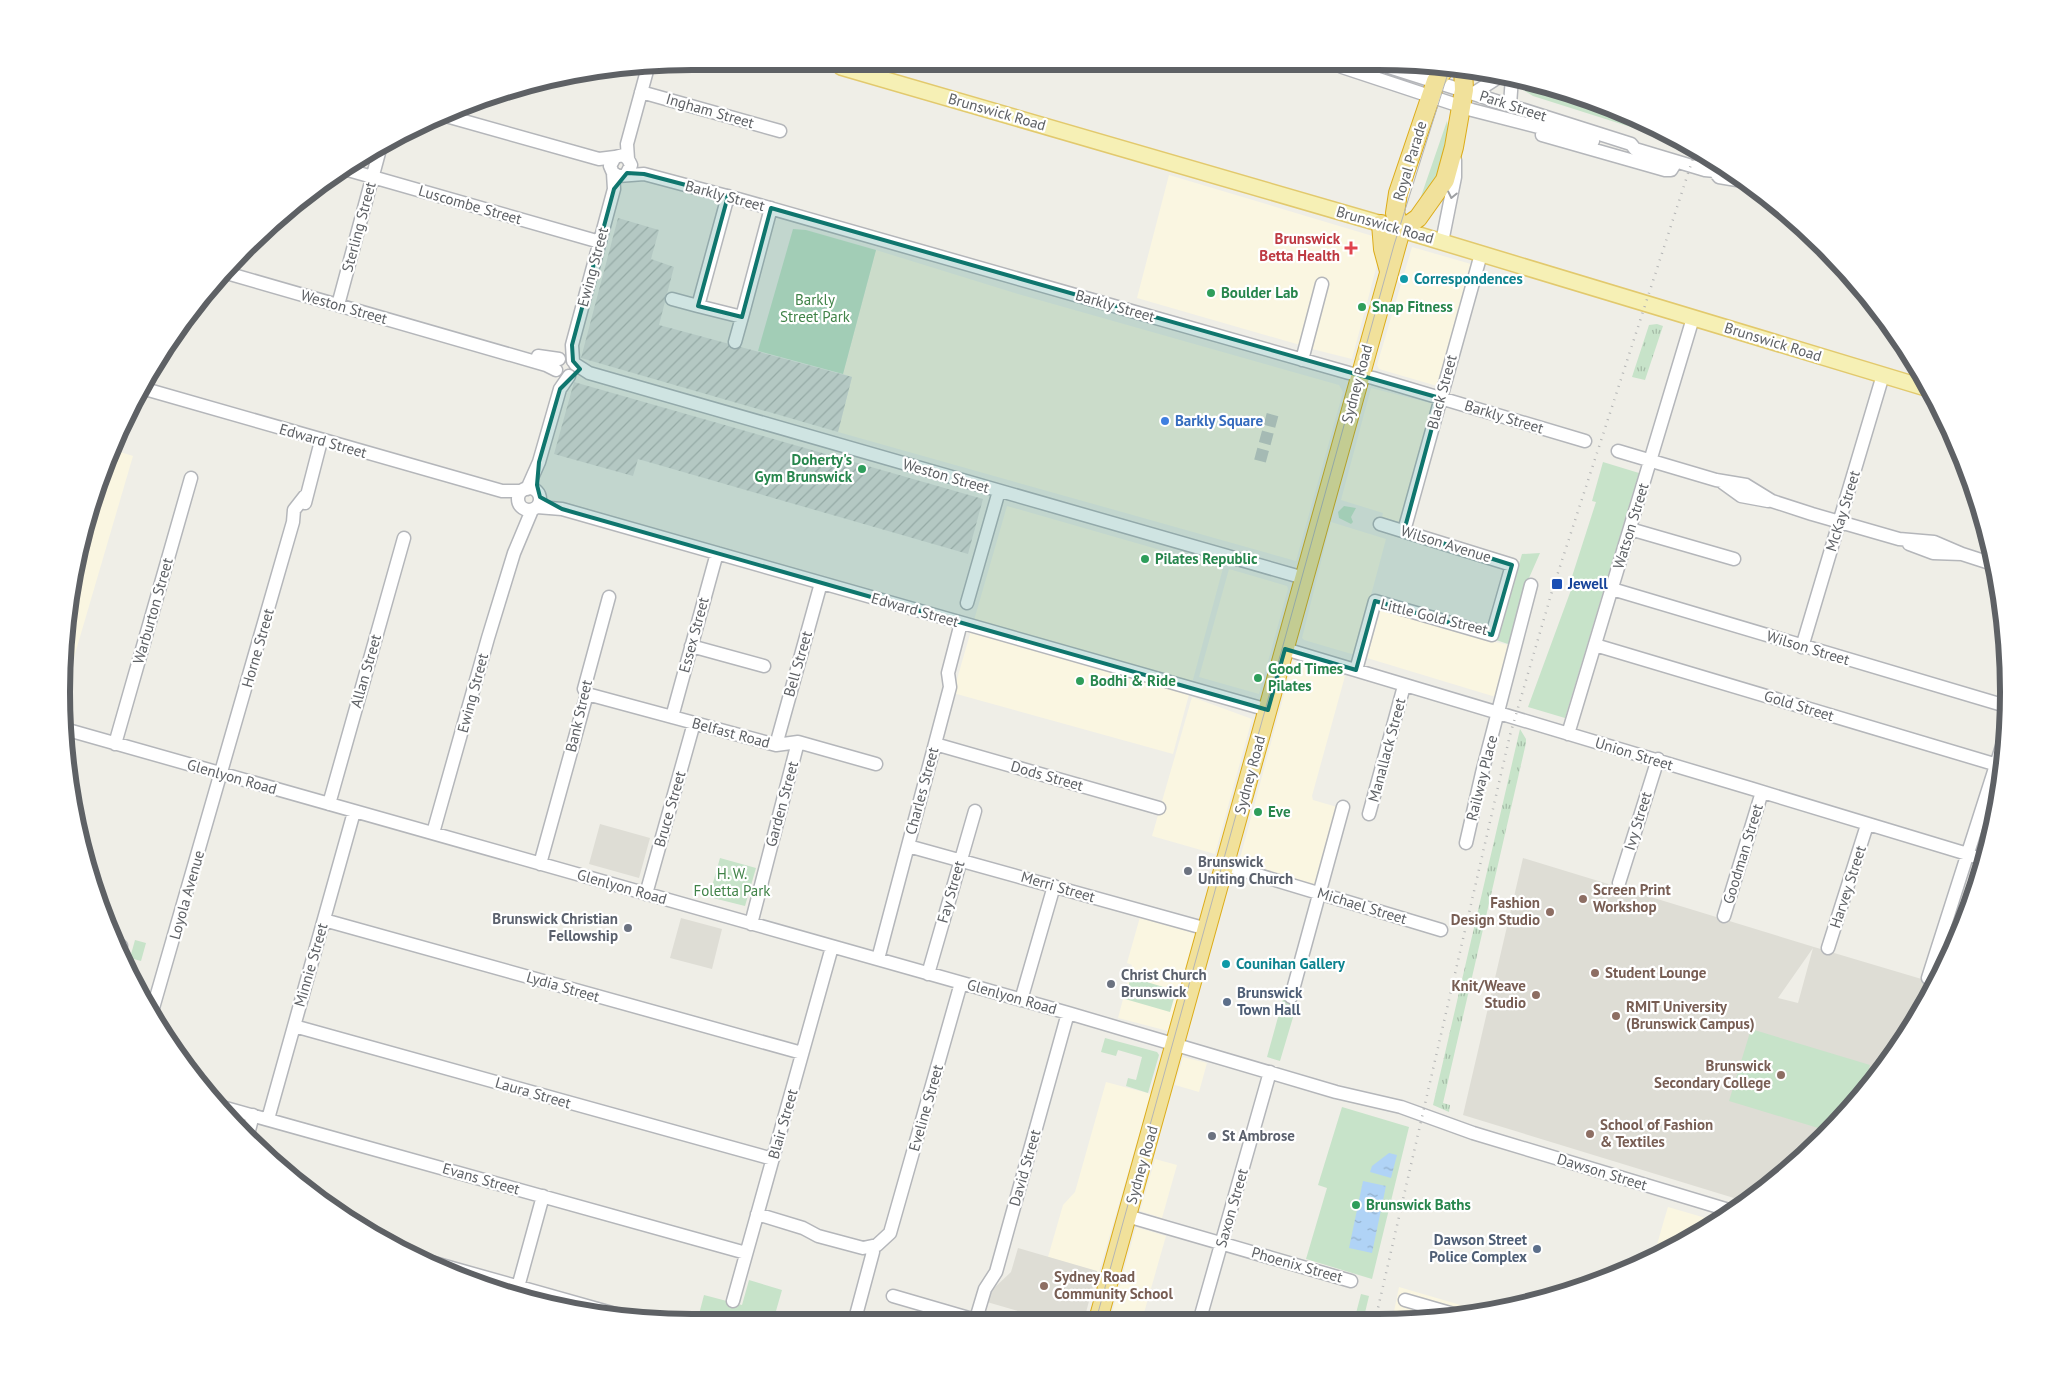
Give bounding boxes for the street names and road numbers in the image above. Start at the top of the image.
street label: Park Street [1477,86,1549,125]
street label: Brunswick Road [946,88,1048,135]
street label: Ingham Street [664,89,756,132]
street label: Royal Parade [1388,119,1431,203]
street label: Barkly Street [683,176,767,215]
street label: Sterling Street [337,180,380,274]
street label: Luscombe Street [416,181,524,228]
street label: Brunswick Road [1334,201,1436,248]
street label: Ewing Street [573,225,612,309]
street label: Weston Street [299,285,390,328]
street label: Barkly Street [1073,285,1157,326]
street label: Brunswick Road [1722,318,1824,365]
street label: Sydney Road [1337,342,1376,425]
street label: Black Street [1422,353,1461,431]
street label: Barkly Street [1462,396,1546,438]
street label: Edward Street [277,419,369,462]
street label: Weston Street [901,454,992,497]
street label: McKay Street [1821,468,1864,554]
street label: Watson Street [1608,480,1653,571]
street label: Wilson Avenue [1399,521,1494,566]
street label: Warburton Street [128,556,177,666]
street label: Edward Street [869,588,961,631]
street label: Little Gold Street [1378,594,1490,639]
street label: Essex Street [674,595,713,675]
street label: Horne Street [237,606,278,690]
street label: Wilson Street [1764,626,1852,669]
street label: Bell Street [779,629,816,699]
street label: Allan Street [346,632,385,710]
street label: Ewing Street [453,651,492,735]
street label: Bank Street [561,678,596,754]
street label: Gold Street [1762,686,1836,725]
street label: Manallack Street [1363,696,1410,804]
street label: Belfast Road [690,713,772,752]
street label: Sydney Road [1230,733,1269,816]
street label: Railway Place [1462,733,1501,823]
street label: Union Street [1593,733,1675,774]
street label: Charles Street [901,745,942,837]
street label: Glenlyon Road [185,755,279,798]
street label: Dods Street [1009,756,1086,795]
street label: Garden Street [761,759,802,849]
street label: Bruce Street [650,769,689,849]
street label: Ivy Street [1620,789,1655,853]
street label: Goodman Street [1718,802,1767,906]
street label: Harvey Street [1825,843,1870,931]
street label: Loyola Avenue [165,848,208,942]
street label: Fay Street [933,858,968,925]
street label: Glenlyon Road [575,865,669,908]
street label: Merri Street [1019,867,1097,906]
street label: Michael Street [1315,883,1409,928]
street label: Minnie Street [289,921,332,1009]
street label: Lydia Street [524,967,602,1006]
street label: Glenlyon Road [965,975,1059,1018]
street label: Eveline Street [904,1062,947,1153]
street label: Laura Street [493,1073,573,1112]
street label: Blair Street [763,1087,802,1161]
street label: Sydney Road [1121,1123,1162,1206]
street label: David Street [1005,1127,1045,1208]
street label: Dawson Street [1555,1149,1649,1194]
street label: Evans Street [440,1158,522,1199]
street label: Saxon Street [1211,1166,1252,1250]
street label: Phoenix Street [1249,1242,1345,1287]

